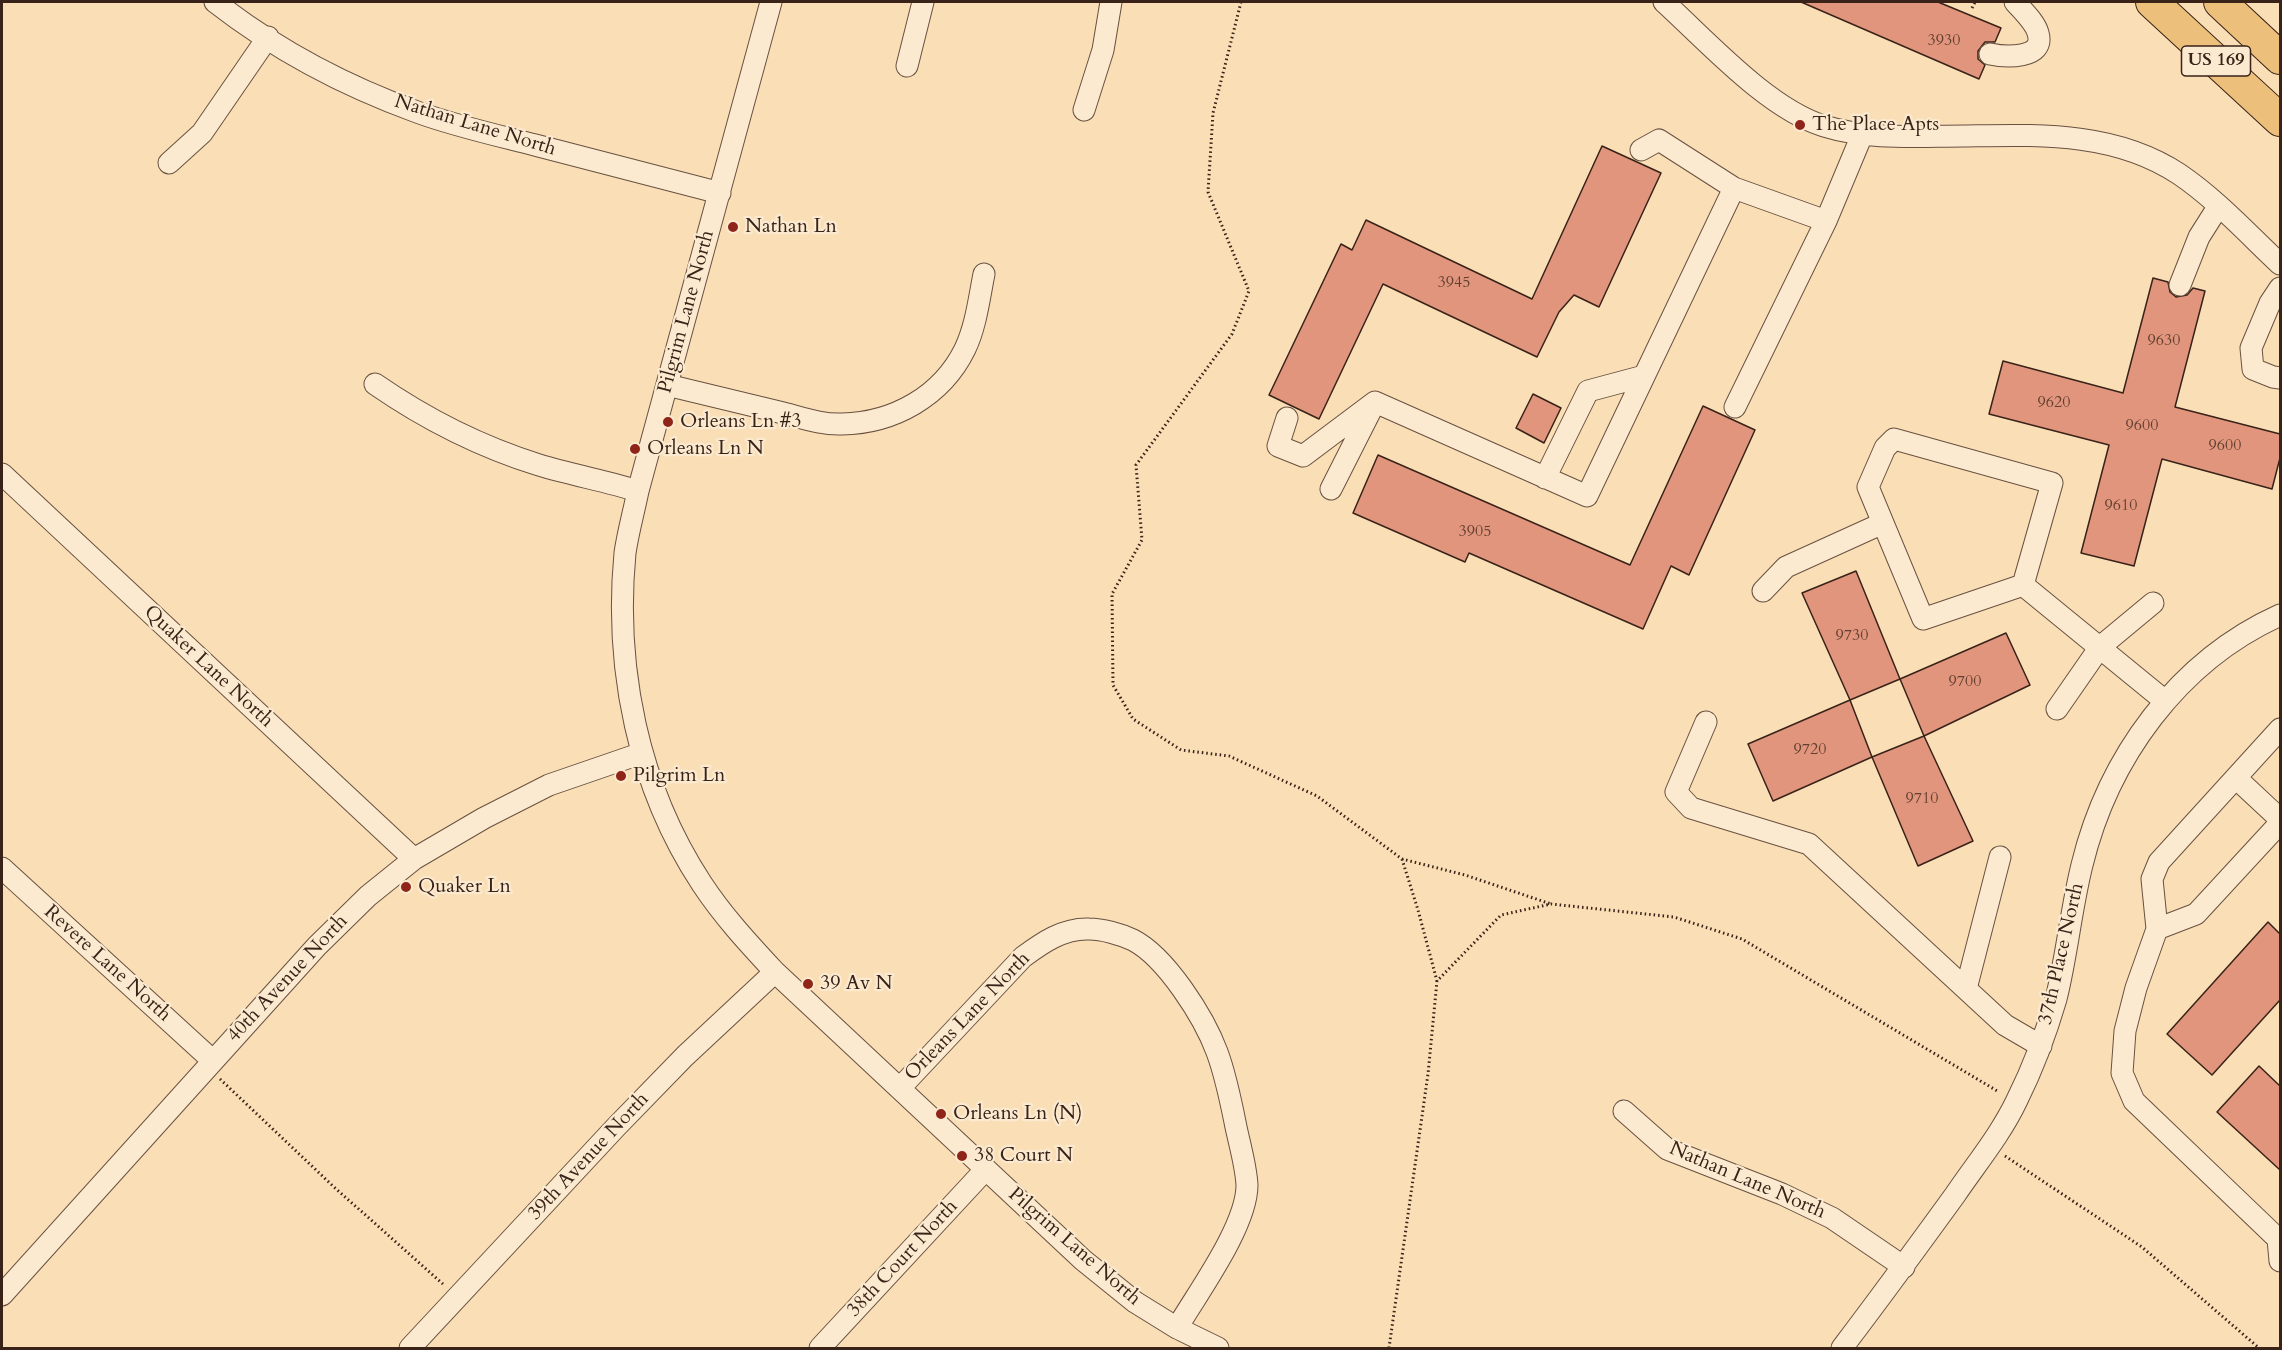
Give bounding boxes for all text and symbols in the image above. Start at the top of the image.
house number: 3930 [1928,31,1960,51]
road number: US 169 [2182,46,2250,76]
street label: Nathan Lane North [391,90,559,162]
place label: The Place Apts [1812,113,1939,137]
marker: The Place Apts [1793,118,1807,132]
place label: Nathan Ln [745,215,837,239]
marker: Nathan Ln [726,220,740,234]
street label: Pilgrim Lane North [654,228,720,396]
house number: 3945 [1438,273,1470,293]
house number: 9630 [2148,331,2180,351]
house number: 9620 [2038,393,2070,413]
place label: Orleans Ln #3 [680,410,802,434]
marker: Orleans Ln #3 [661,415,675,429]
house number: 9600 [2126,416,2158,436]
house number: 9600 [2209,436,2241,456]
place label: Orleans Ln N [647,437,764,461]
marker: Orleans Ln N [628,442,642,456]
house number: 9610 [2105,496,2137,516]
house number: 3905 [1459,522,1491,542]
street label: Quaker Lane North [138,601,278,733]
house number: 9730 [1836,626,1868,646]
house number: 9700 [1949,672,1981,692]
house number: 9720 [1794,740,1826,760]
place label: Pilgrim Ln [633,764,725,788]
marker: Pilgrim Ln [614,769,628,783]
house number: 9710 [1906,789,1938,809]
place label: Quaker Ln [418,875,511,899]
marker: Quaker Ln [399,880,413,894]
street label: 37th Place North [2034,881,2090,1027]
street label: Revere Lane North [38,901,176,1027]
street label: 40th Avenue North [223,910,353,1048]
street label: Orleans Lane North [900,948,1036,1086]
place label: 39 Av N [820,972,893,996]
marker: 39 Av N [801,977,815,991]
street label: 39th Avenue North [524,1088,654,1226]
place label: Orleans Ln (N) [953,1102,1082,1126]
marker: Orleans Ln (N) [934,1107,948,1121]
street label: Nathan Lane North [1665,1137,1829,1225]
place label: 38 Court N [974,1144,1073,1168]
marker: 38 Court N [955,1149,969,1163]
street label: Pilgrim Lane North [1003,1183,1145,1311]
street label: 38th Court North [843,1195,963,1323]

